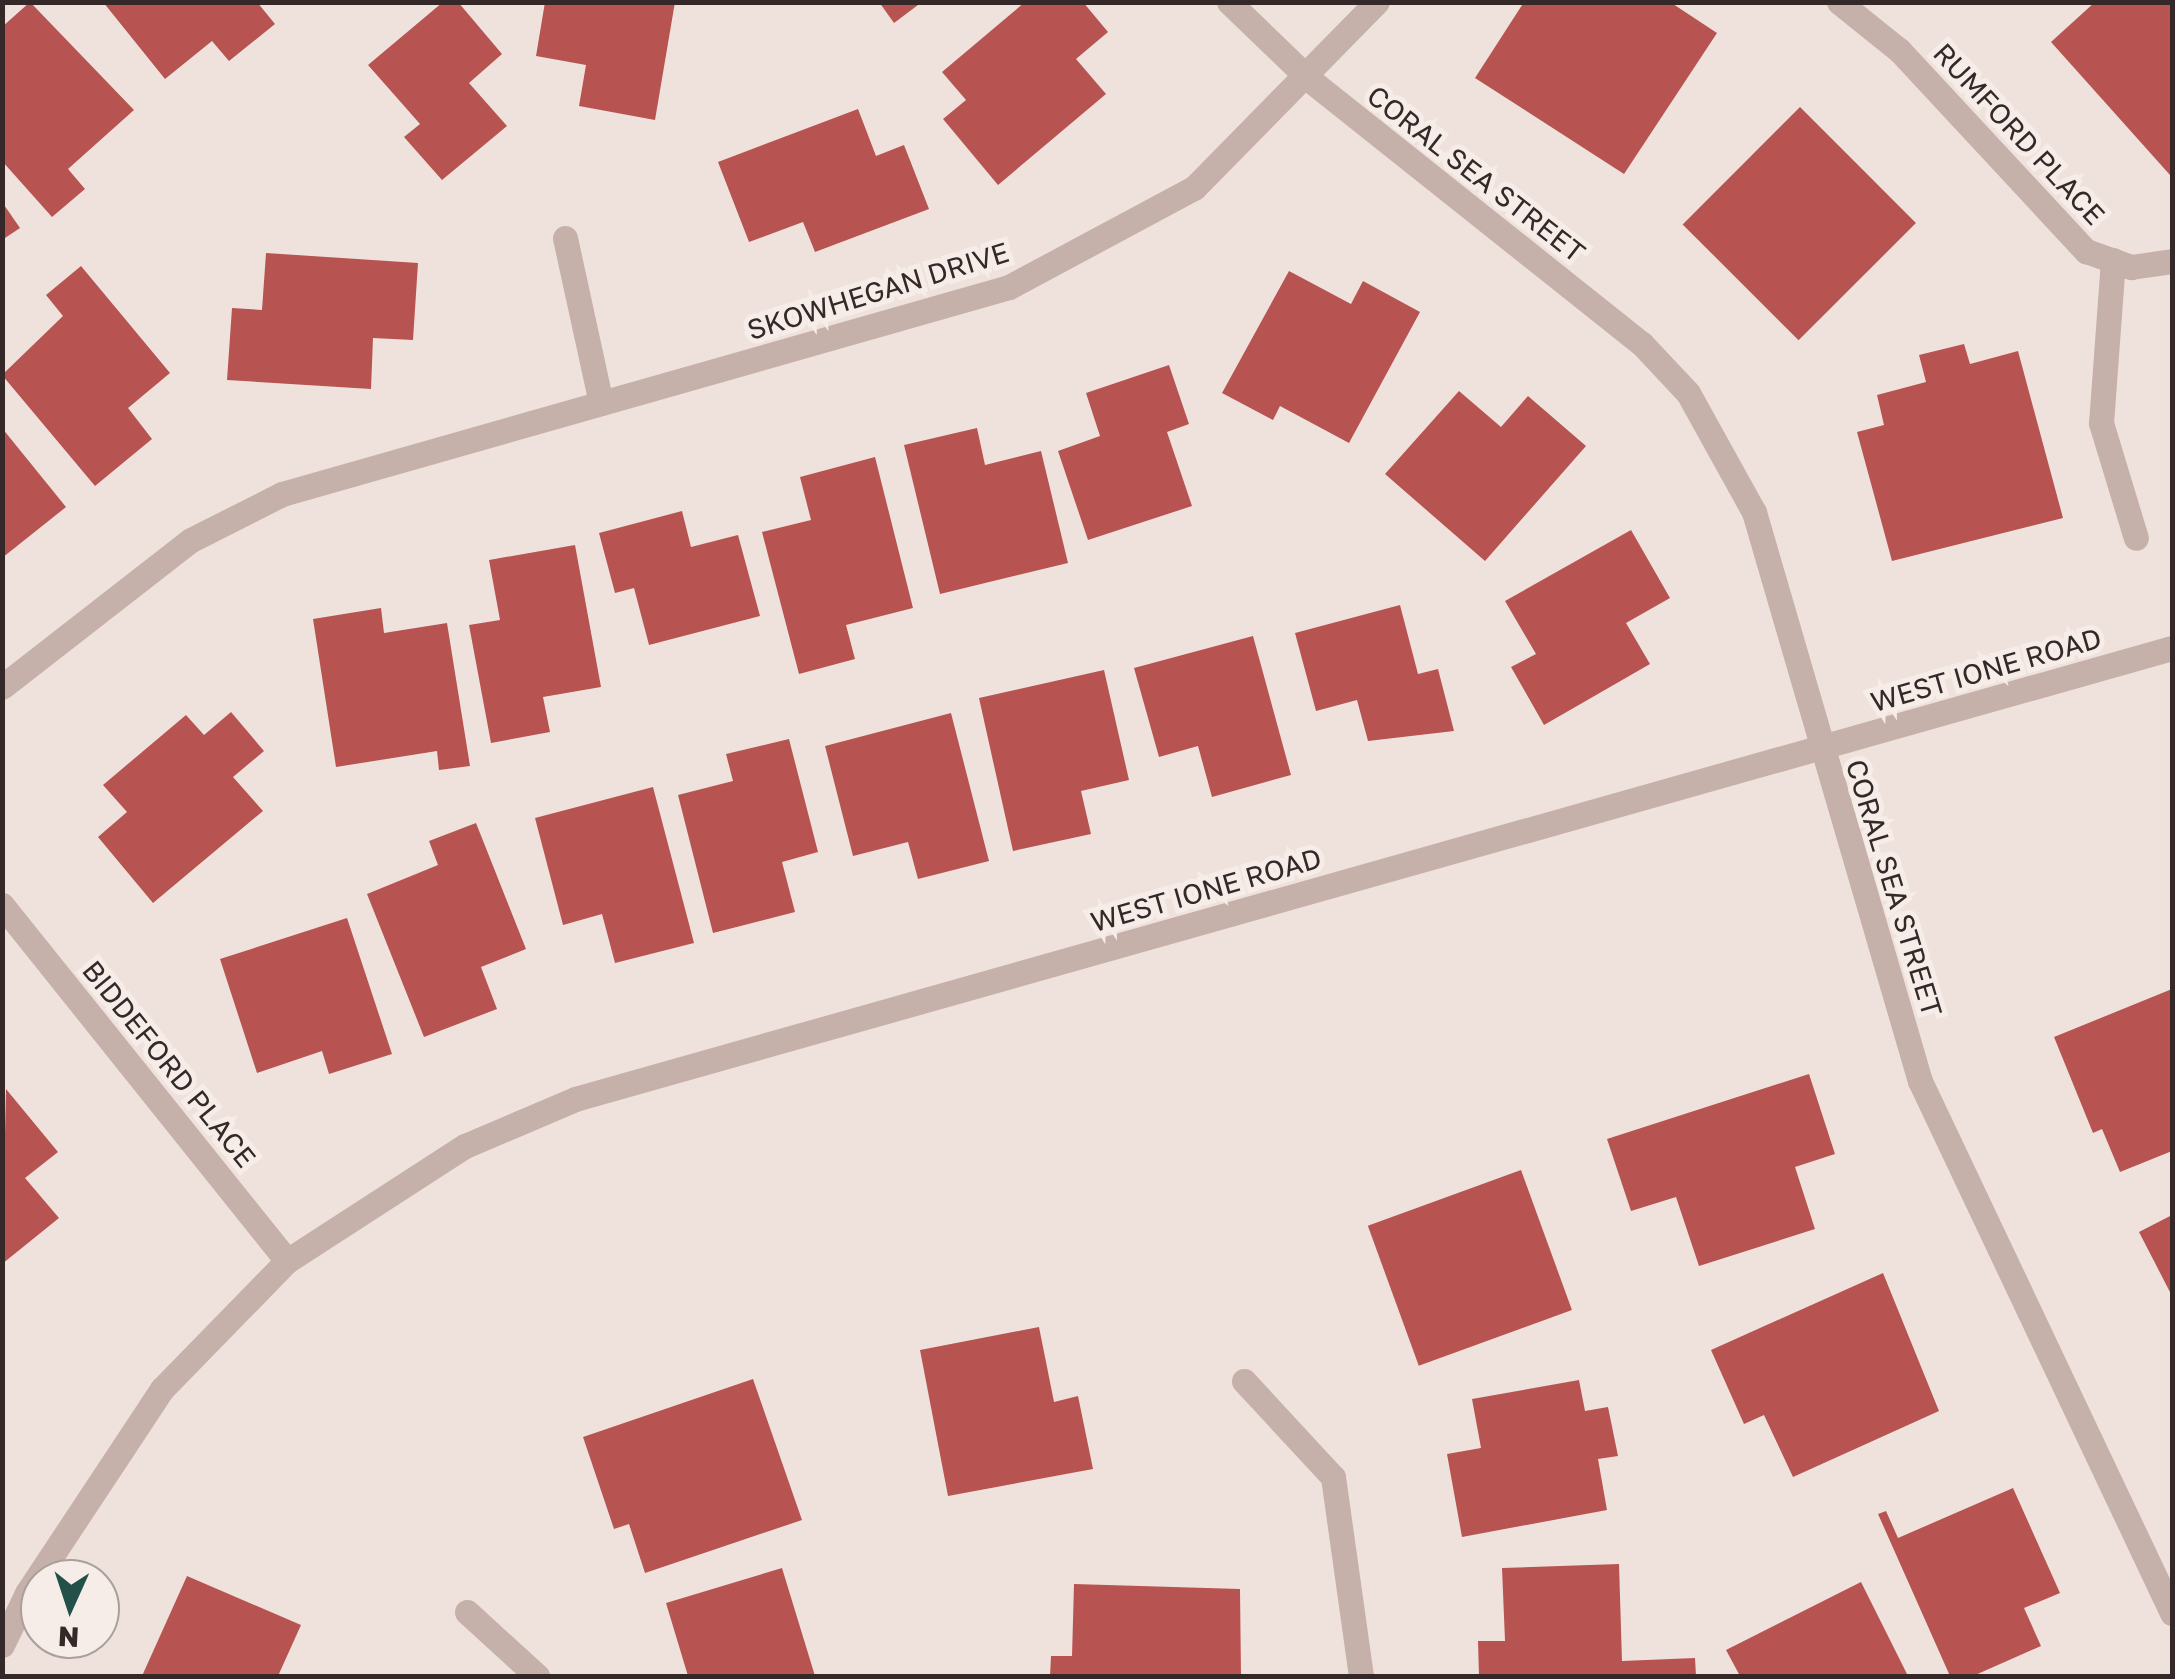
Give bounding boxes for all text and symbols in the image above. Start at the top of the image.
street label: RUMFORD PLACE [1926,36,2112,232]
street label: CORAL SEA STREET [1360,79,1592,269]
street label: SKOWHEGAN DRIVE [743,235,1013,347]
street label: WEST IONE ROAD [1867,621,2105,719]
street label: CORAL SEA STREET [1839,755,1949,1021]
street label: WEST IONE ROAD [1087,841,1325,939]
street label: BIDDEFORD PLACE [75,954,263,1174]
north arrow [20,1559,120,1659]
text: N [57,1620,80,1654]

